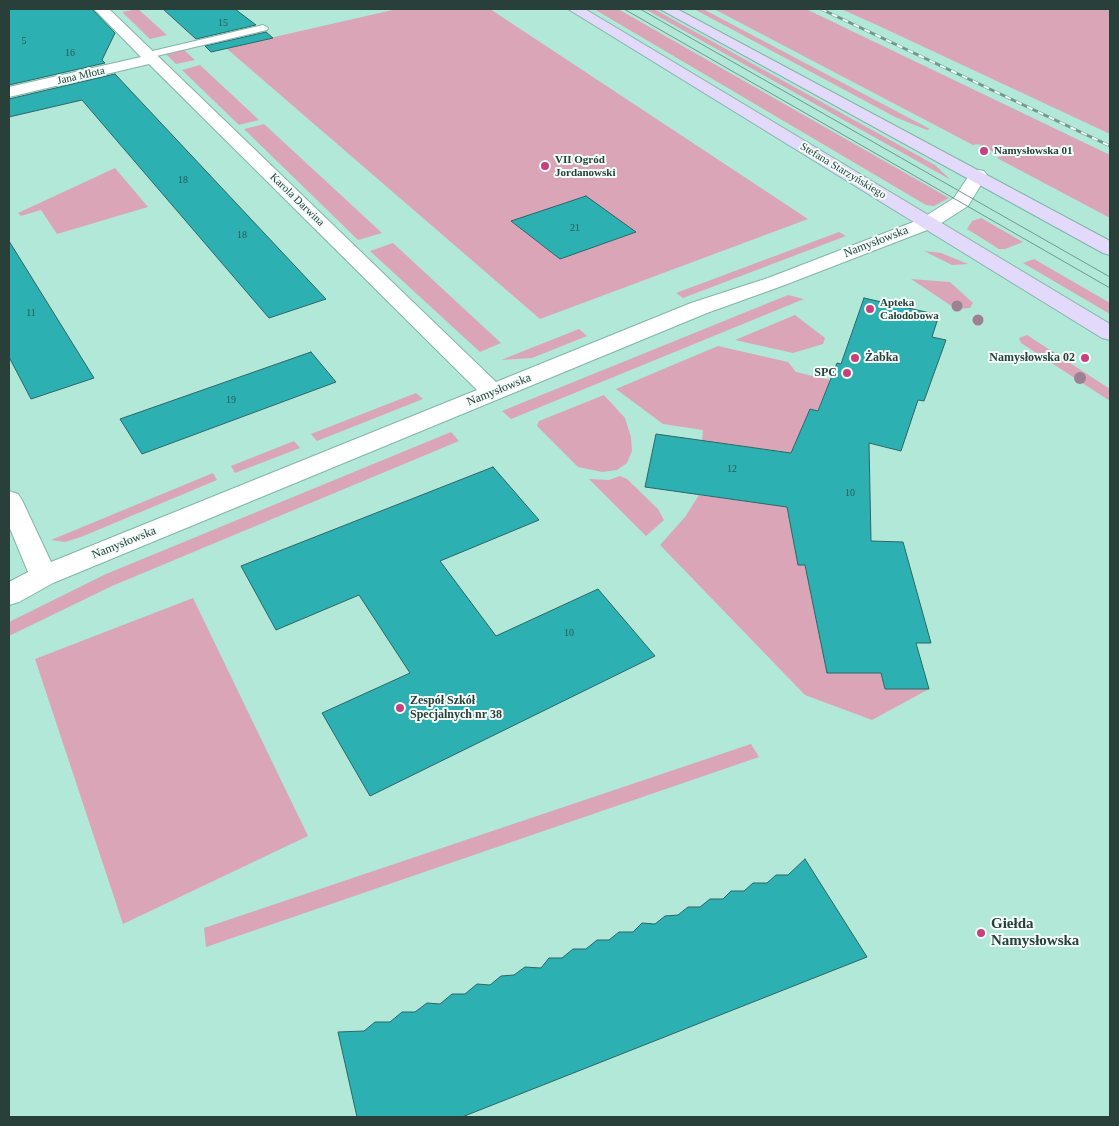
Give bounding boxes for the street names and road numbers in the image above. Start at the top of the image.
street label: Jana Młota [56,64,106,88]
street label: Stefana Starzyńskiego [798,140,888,202]
street label: Karola Darwina [267,171,327,229]
street label: Namysłowska [842,223,910,261]
street label: Namysłowska [465,371,533,409]
street label: Namysłowska [90,524,158,562]

